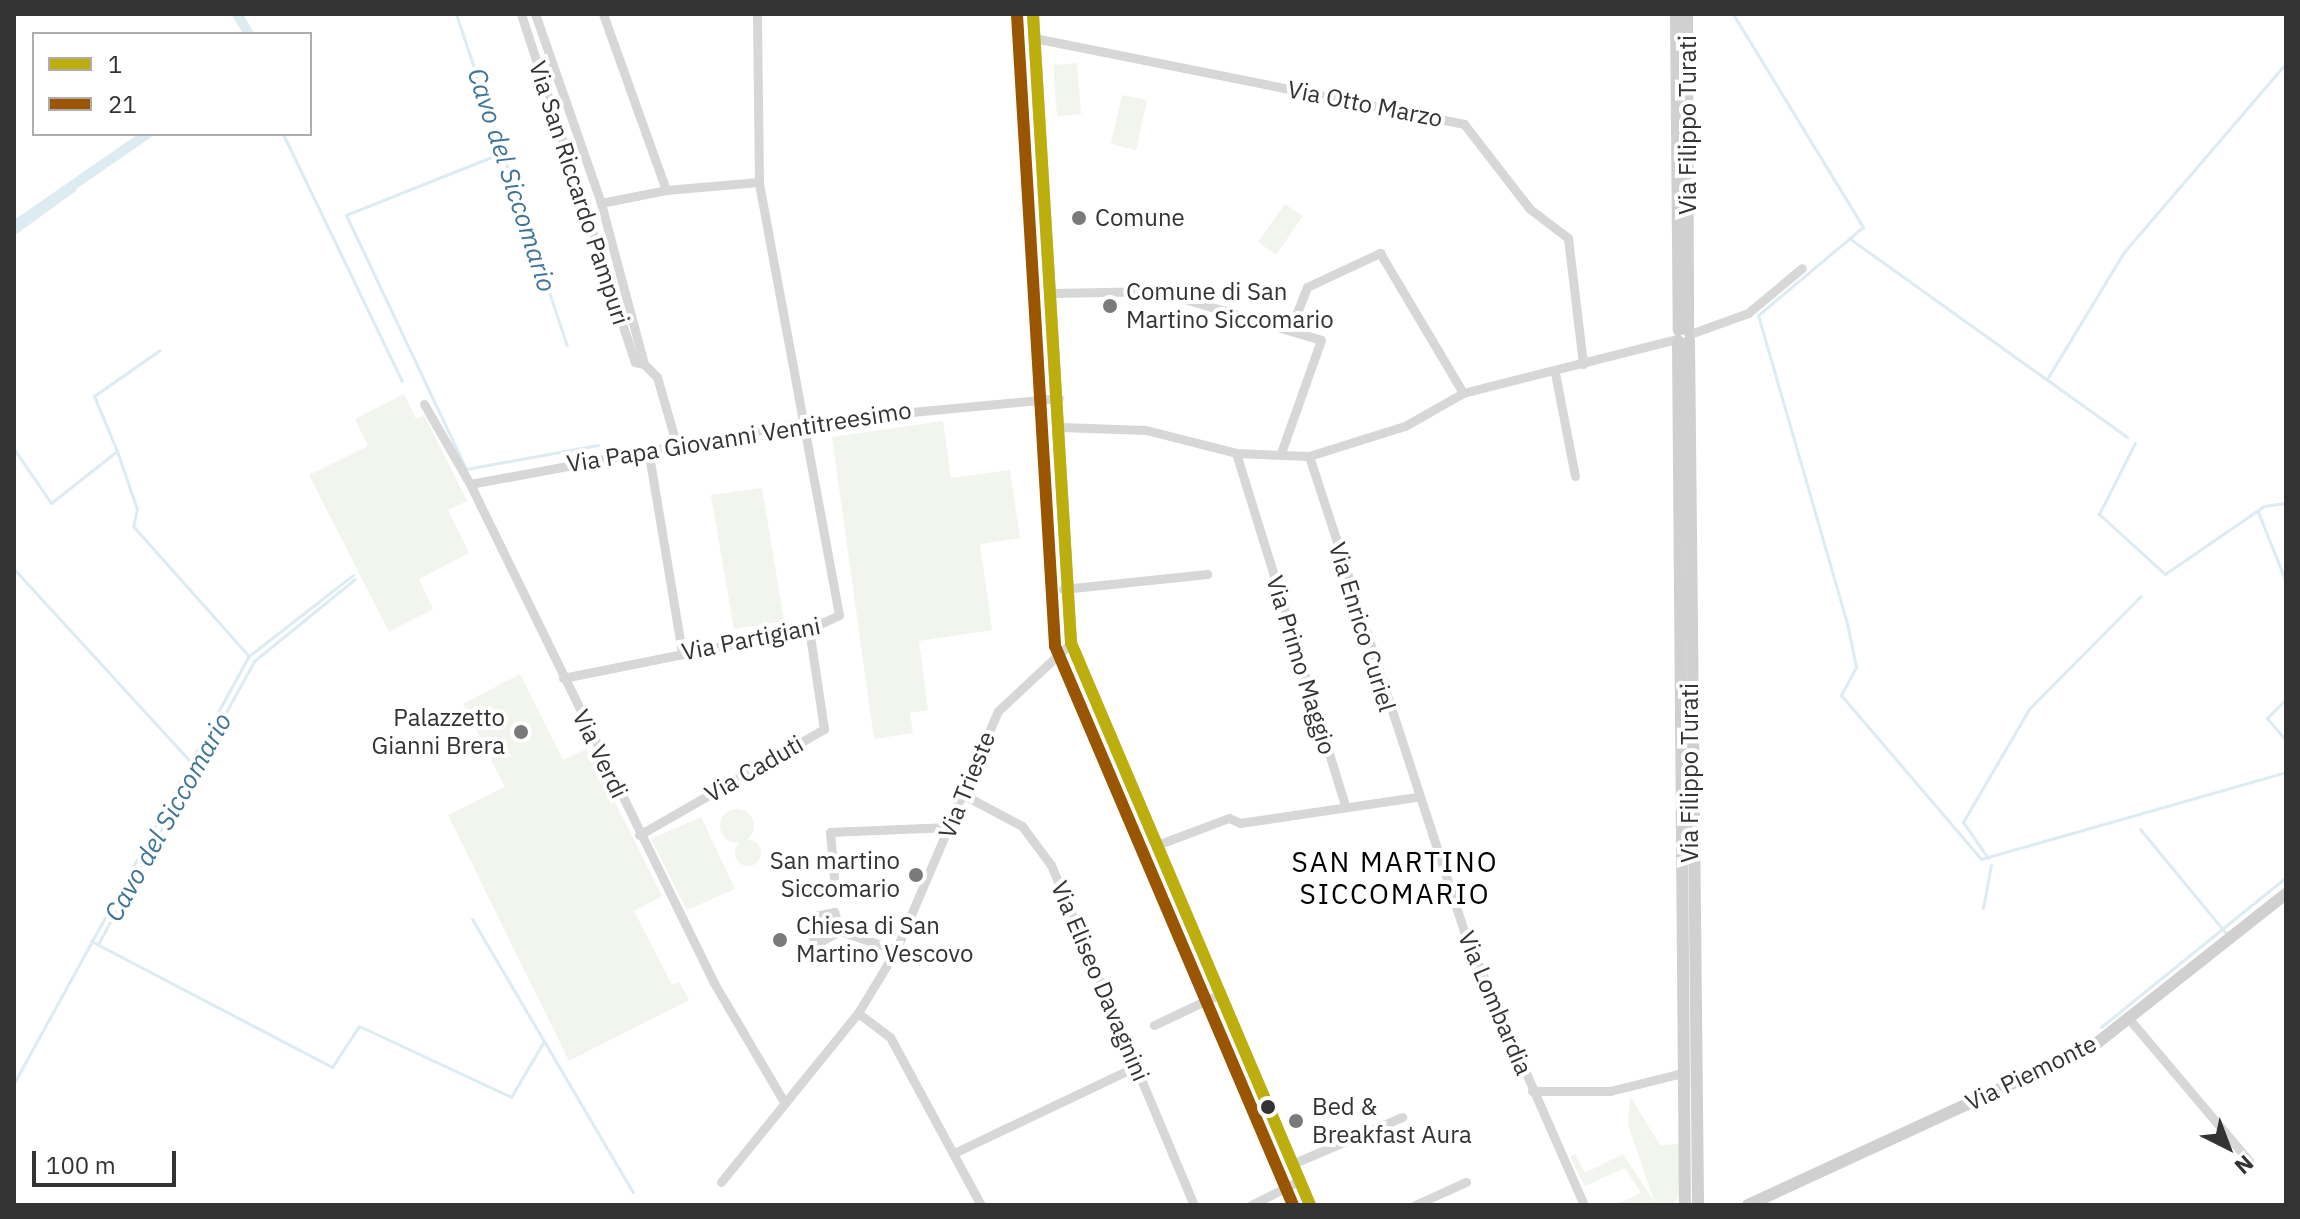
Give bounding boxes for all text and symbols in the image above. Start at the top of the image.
legend [32,32,312,136]
street label: Via Filippo Turati [1674,35,1702,215]
text: 1 [108,48,122,80]
street label: Via San Riccardo Pampuri [523,58,635,328]
water label: Cavo del Siccomario [461,64,563,296]
street label: Via Otto Marzo [1285,75,1445,133]
text: 21 [108,88,137,120]
place label: Comune [1095,204,1185,232]
marker: Comune [1070,209,1088,227]
place label: Comune di San Martino Siccomario [1126,278,1334,334]
marker: Comune di San Martino Siccomario [1101,297,1119,315]
street label: Via Papa Giovanni Ventitreesimo [565,396,913,478]
street label: Via Enrico Curiel [1323,539,1401,715]
street label: Via Primo Maggio [1260,572,1342,758]
street label: Via Partigiani [679,611,823,667]
street label: Via Filippo Turati [1676,683,1704,863]
place label: Palazzetto Gianni Brera [372,704,505,760]
street label: Via Verdi [566,705,634,803]
water label: Cavo del Siccomario [98,707,238,927]
marker: Palazzetto Gianni Brera [512,723,530,741]
street label: Via Trieste [933,727,1001,843]
street label: Via Caduti [700,729,808,809]
district label: SAN MARTINO SICCOMARIO [1291,845,1499,911]
place label: San martino Siccomario [770,847,900,903]
marker: San martino Siccomario [907,866,925,884]
street label: Via Eliseo Davagnini [1045,877,1155,1085]
place label: Chiesa di San Martino Vescovo [796,912,973,968]
street label: Via Lombardia [1452,927,1538,1079]
marker: Chiesa di San Martino Vescovo [771,931,789,949]
street label: Via Piemonte [1961,1029,2101,1117]
place label: Bed & Breakfast Aura [1312,1093,1472,1149]
unlabelled marker [1260,1099,1276,1115]
north arrow [2188,1107,2268,1187]
marker: Bed & Breakfast Aura [1287,1112,1305,1130]
scale bar [36,1135,180,1185]
text: 100 m [46,1149,116,1181]
text: N [2229,1149,2260,1181]

